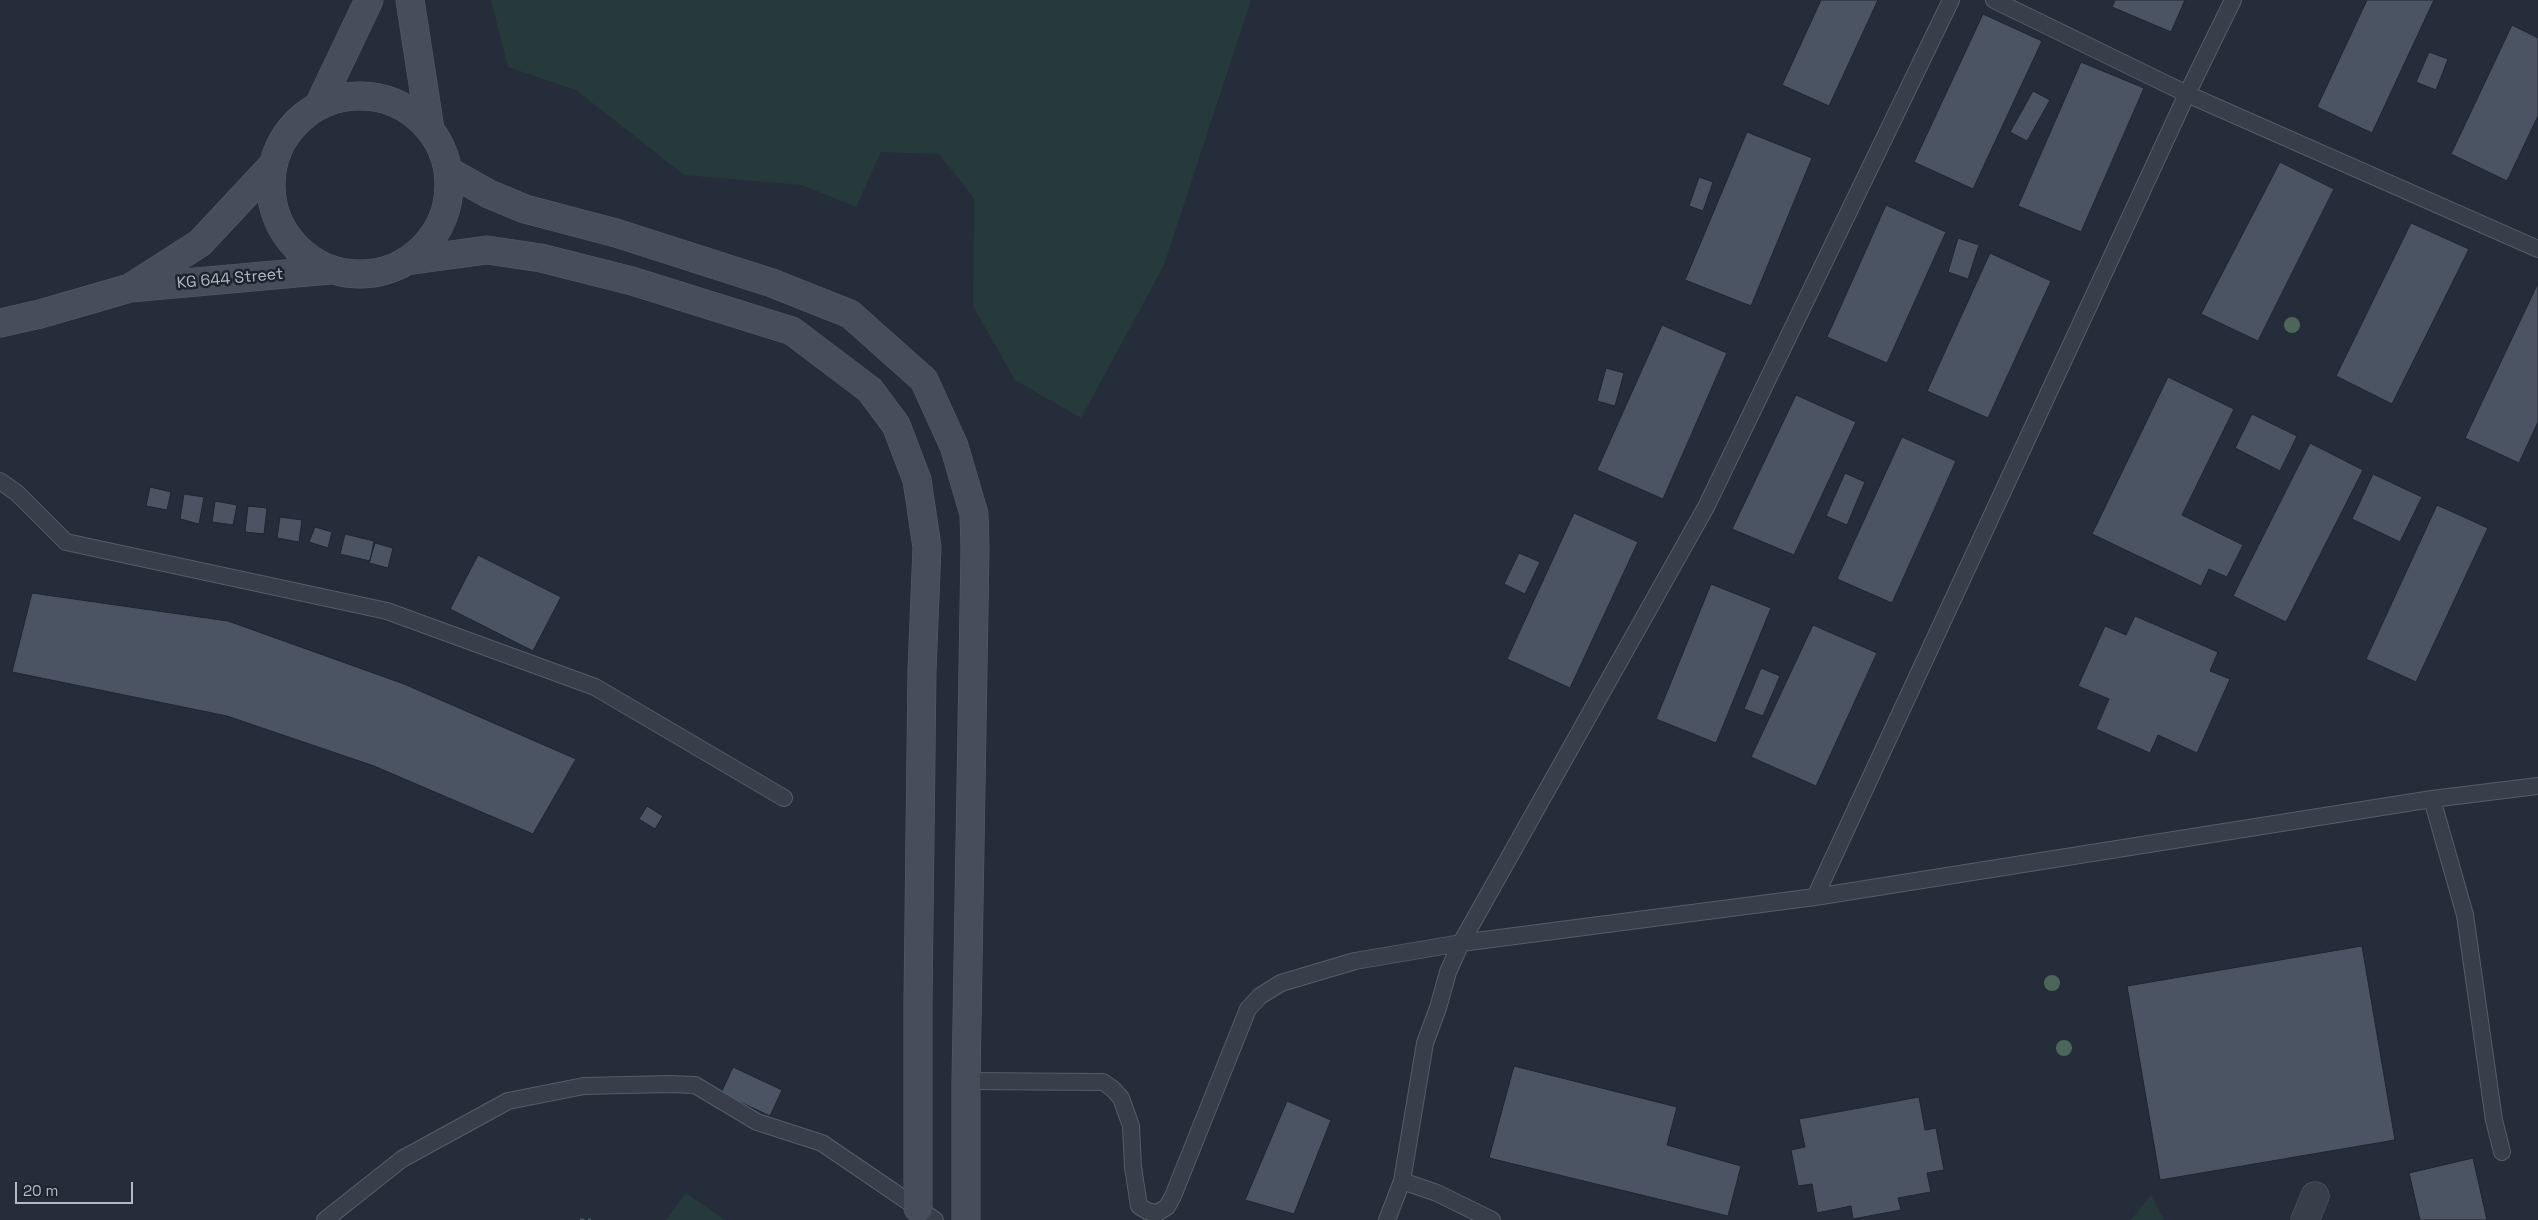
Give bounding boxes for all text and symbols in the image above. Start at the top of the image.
street label: KG 644 Street [176,265,284,293]
scale bar [18,1172,135,1204]
text: 20 m [23,1181,58,1200]

